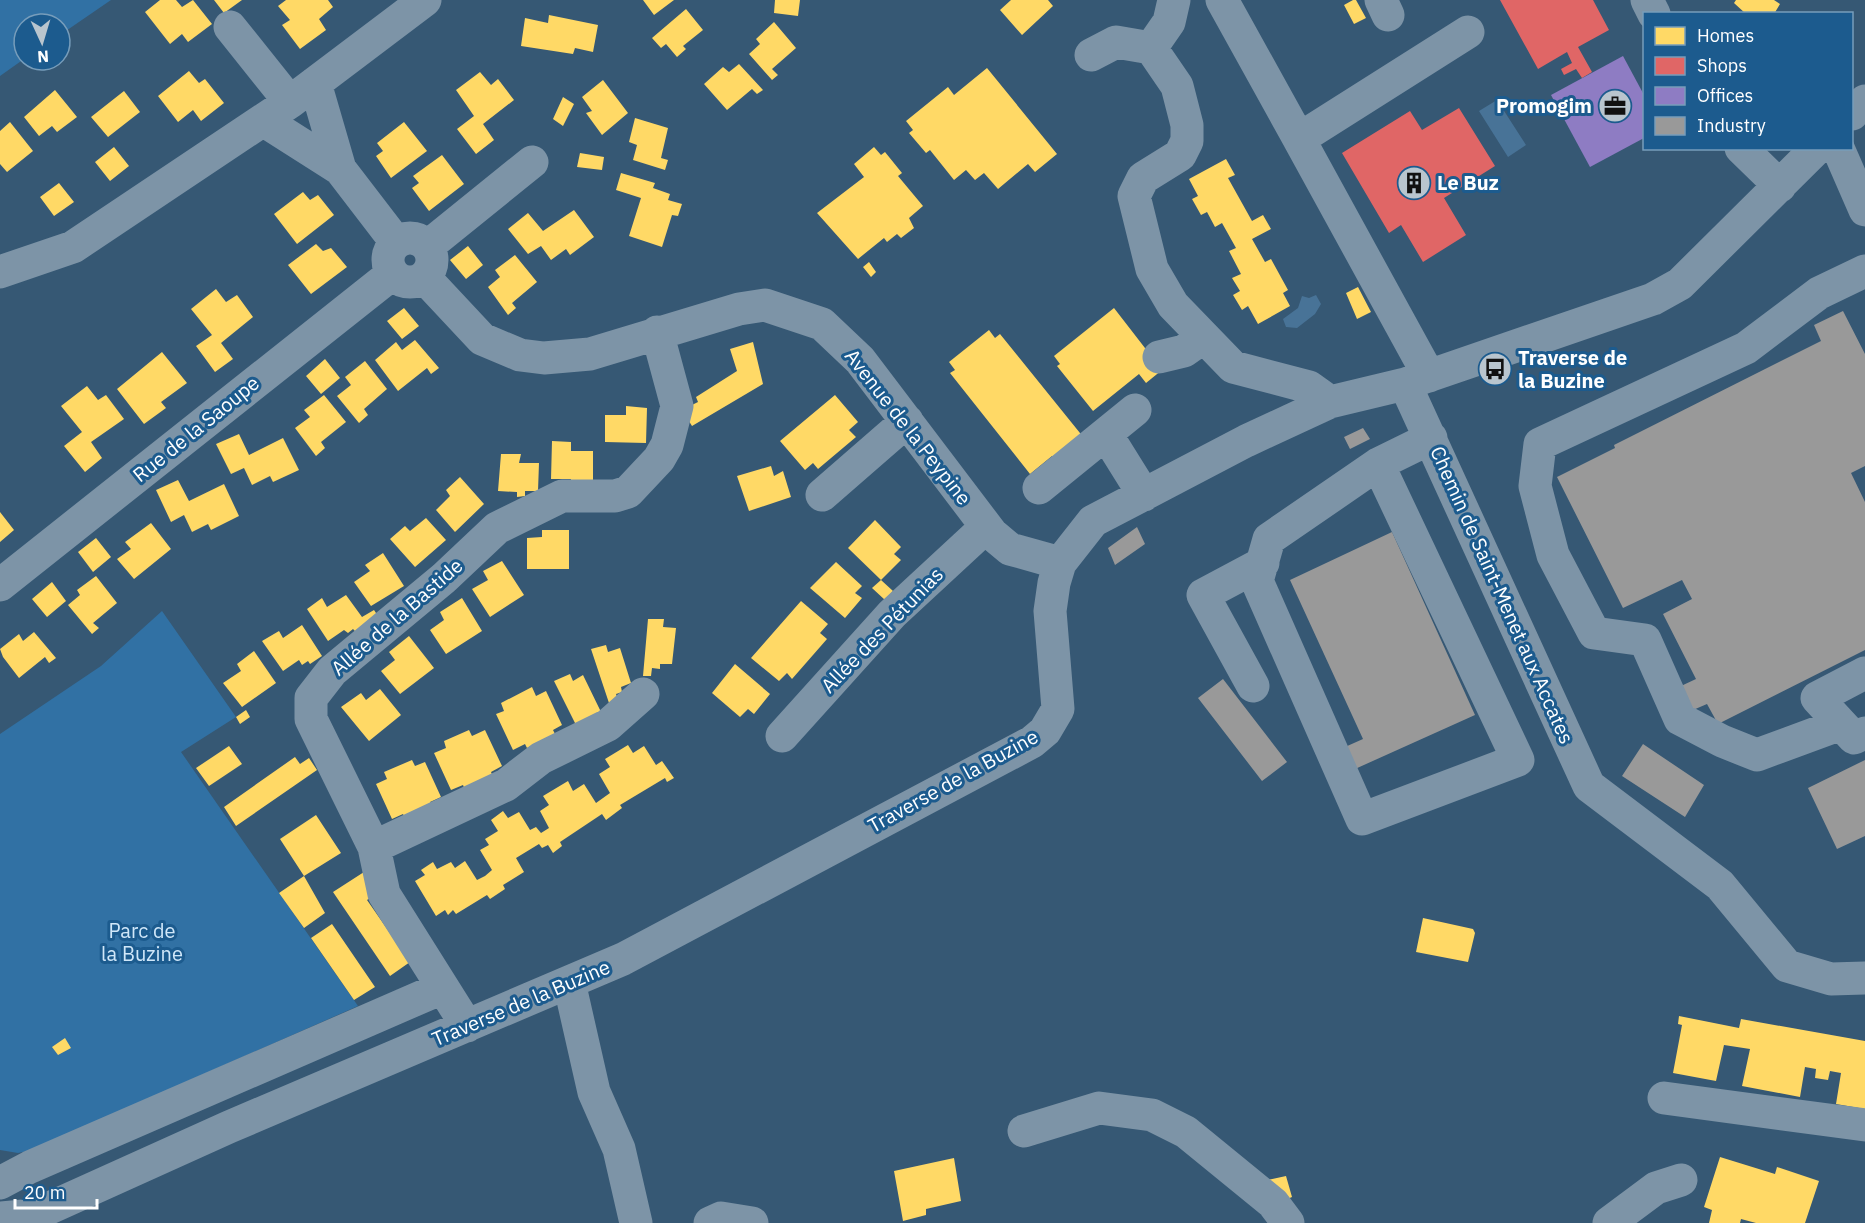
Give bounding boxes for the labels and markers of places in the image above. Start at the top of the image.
office icon: Promogim [1597,88,1633,124]
place label: Promogim [1496,92,1592,119]
building icon: Le Buz [1396,165,1432,201]
place label: Le Buz [1437,169,1499,196]
place label: Traverse de la Buzine [1518,344,1627,394]
bus stop icon: Traverse de la Buzine [1477,351,1513,387]

